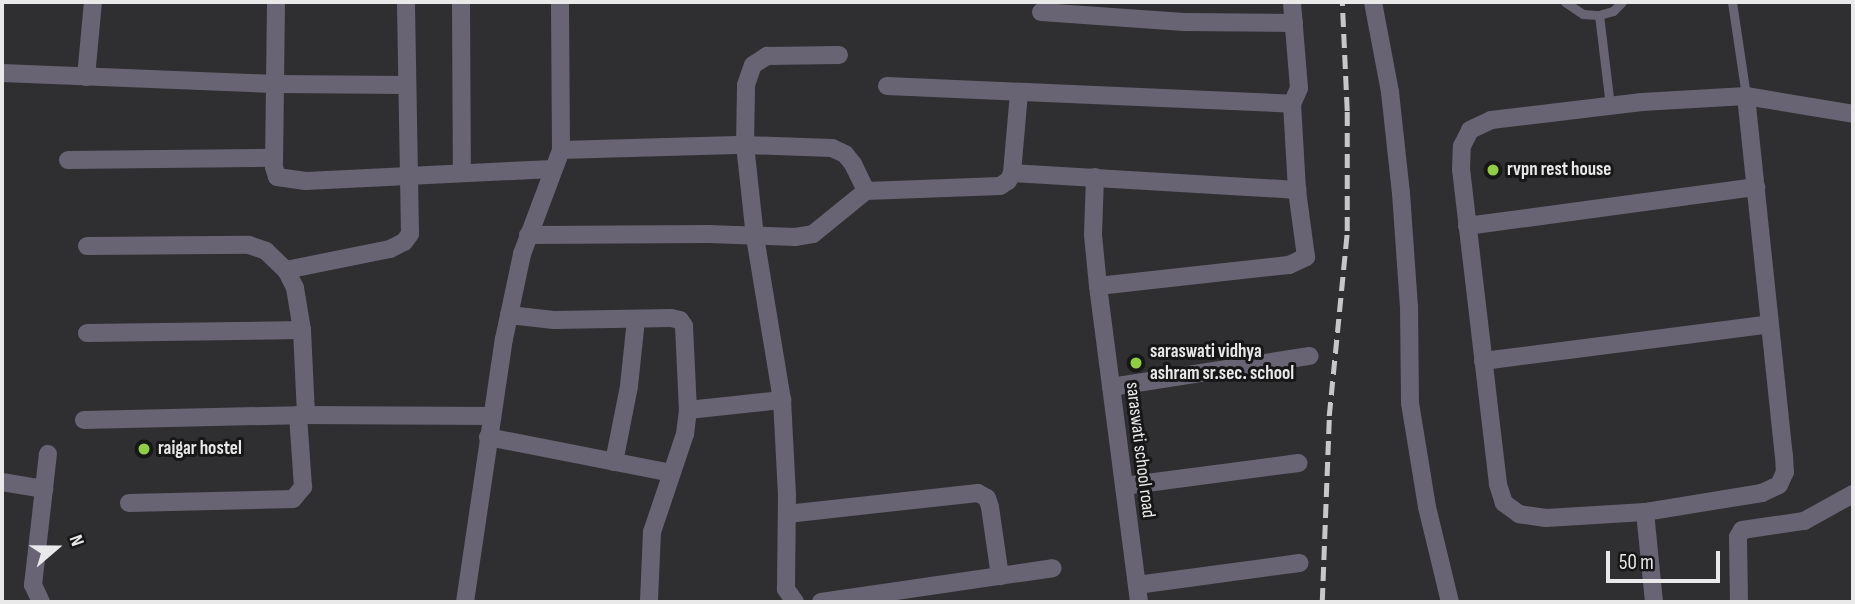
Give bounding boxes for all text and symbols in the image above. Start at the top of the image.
place label: rvpn rest house [1507,159,1611,181]
marker: rvpn rest house [1485,162,1501,178]
place label: saraswati vidhya ashram sr.sec. school [1150,341,1294,385]
marker: saraswati vidhya ashram sr.sec. school [1128,355,1144,371]
street label: saraswati school road [1120,381,1160,519]
place label: raigar hostel [158,438,242,460]
marker: raigar hostel [136,441,152,457]
north arrow [21,513,91,583]
text: N [64,532,89,549]
scale bar [1610,538,1724,582]
text: 50 m [1619,550,1654,575]

